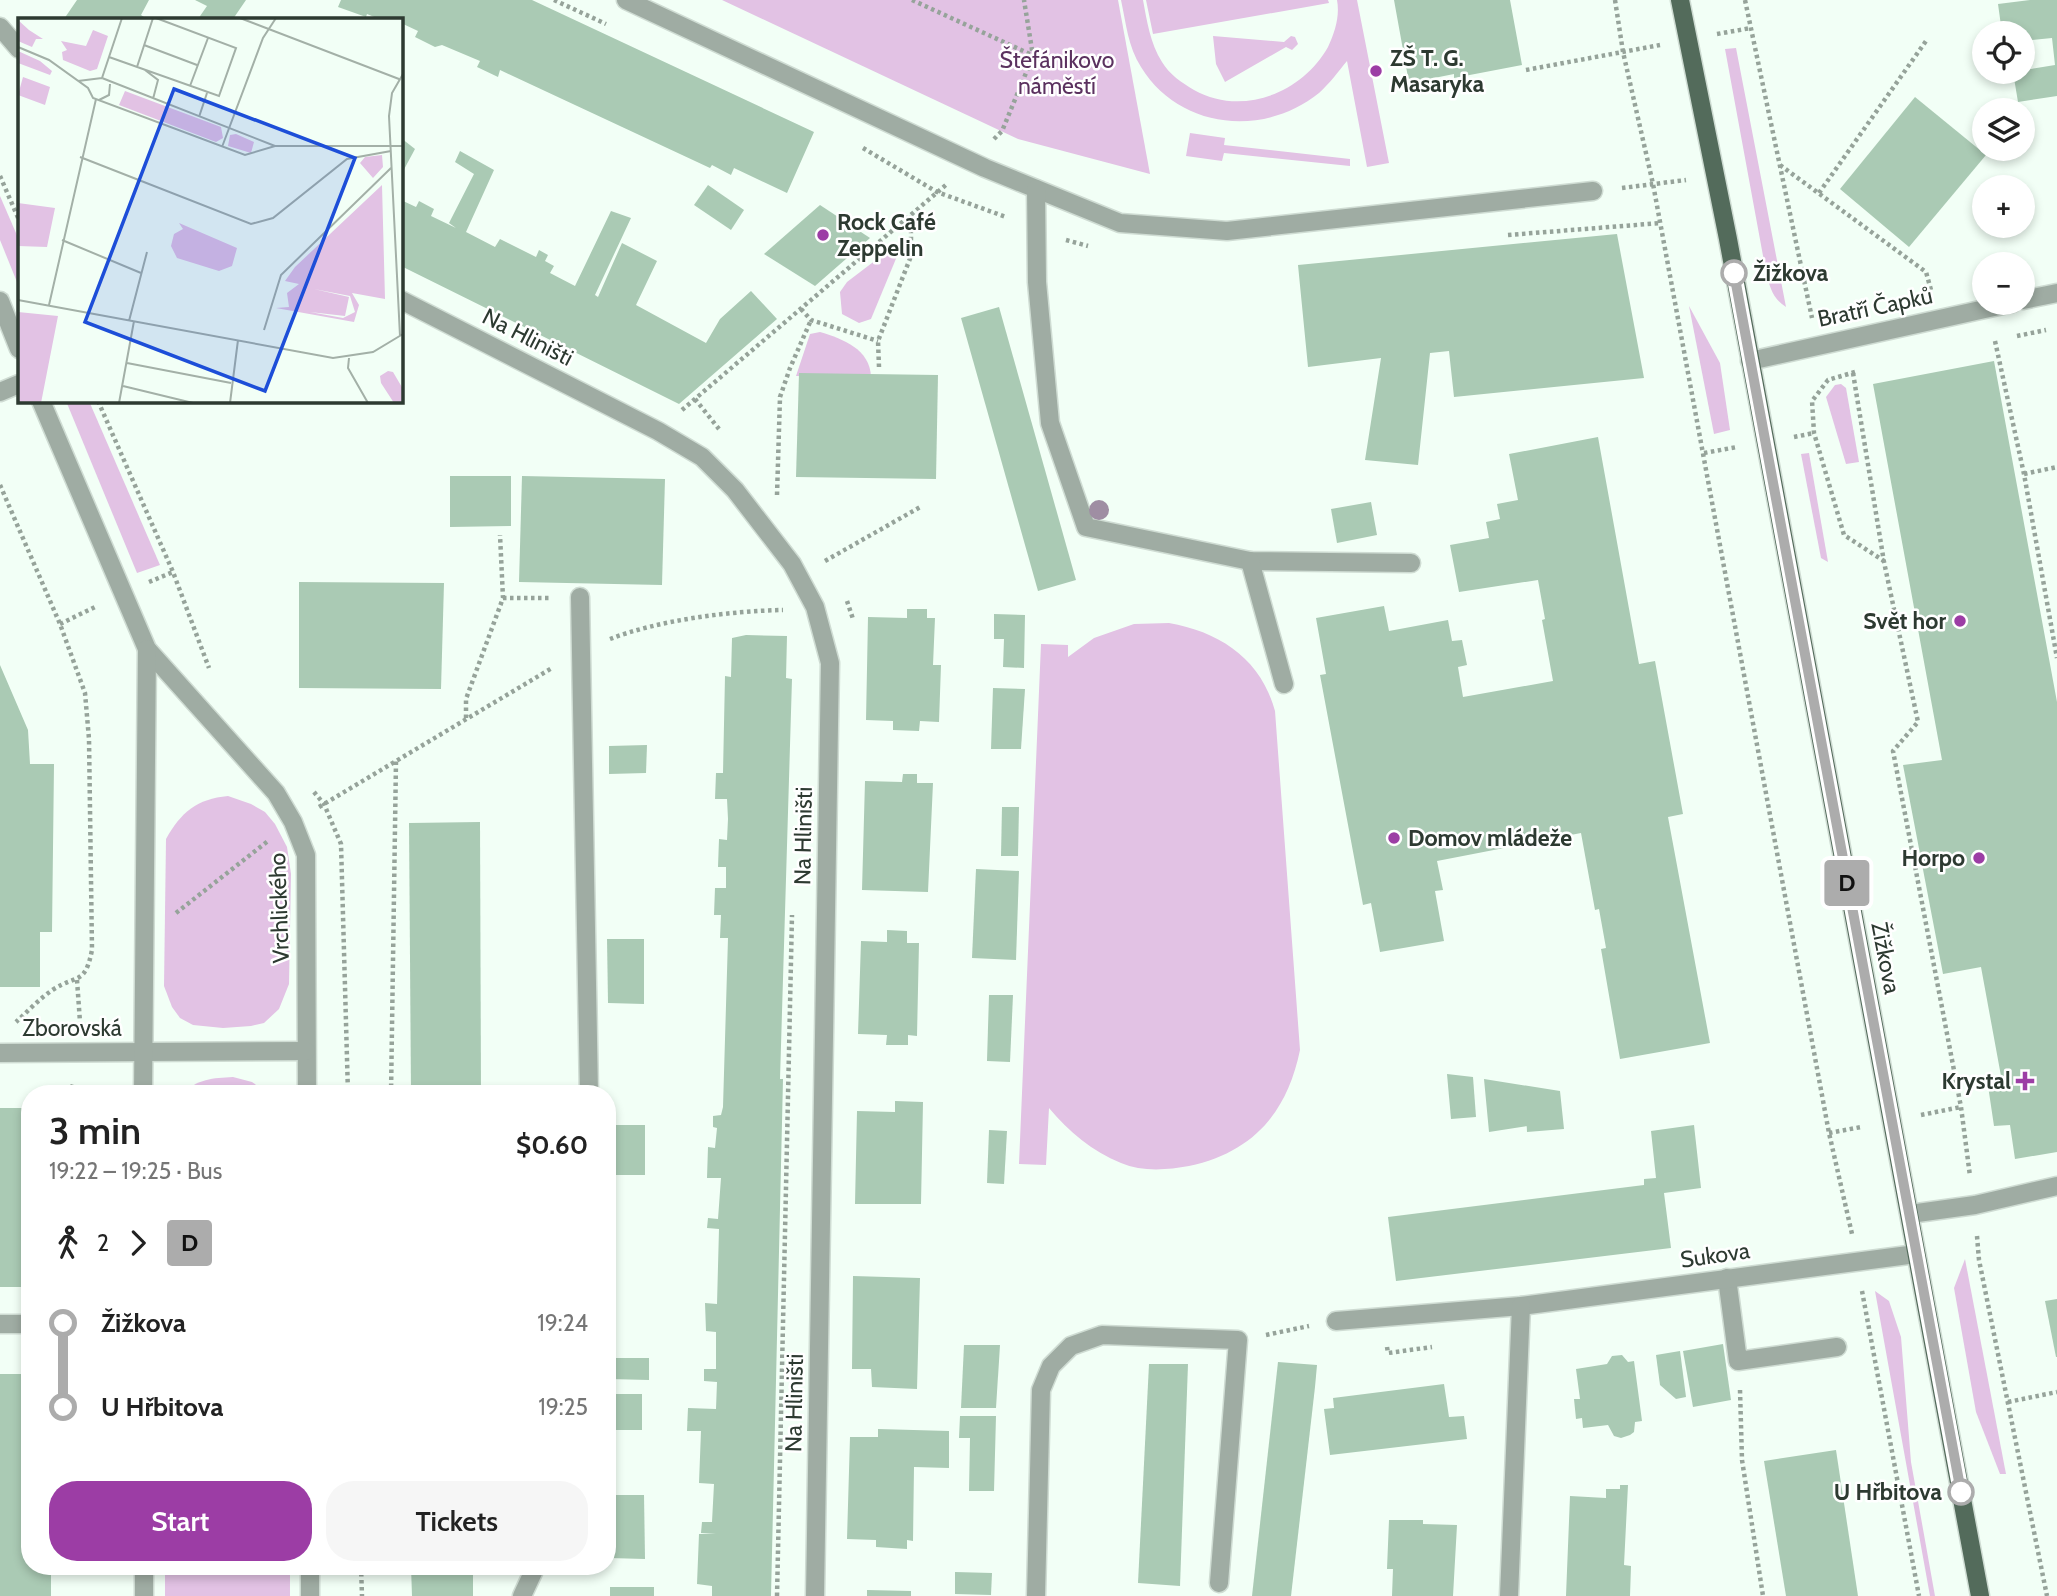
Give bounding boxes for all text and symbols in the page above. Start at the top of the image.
inset map [18,18,402,402]
map controls [1972,21,2035,315]
button: locate [1972,21,2035,84]
place label: ZŠ T. G. Masaryka [1390,44,1485,98]
park label: Štefánikovo náměstí [1000,45,1114,100]
marker: ZŠ T. G. Masaryka [1368,63,1384,79]
button: layers [1972,98,2035,161]
button: + [1972,175,2035,238]
place label: Rock Café Zeppelin [837,208,936,262]
marker: Rock Café Zeppelin [815,227,831,243]
button: − [1972,252,2035,315]
place label: Žižkova [1753,259,1829,287]
marker: Žižkova [1721,260,1747,286]
street label: Bratří Čapků [1815,280,1935,333]
street label: Na Hliništi [478,302,578,372]
place label: Svět hor [1863,607,1946,635]
marker: Svět hor [1952,613,1968,629]
street label: Na Hliništi [788,787,818,885]
place label: Domov mládeže [1408,824,1572,852]
marker: Domov mládeže [1386,830,1402,846]
place label: Horpo [1902,844,1965,872]
marker: Horpo [1971,850,1987,866]
street label: Vrchlického [263,852,295,964]
line badge: D [1824,860,1870,906]
text: D [1838,868,1856,897]
street label: Žižkova [1865,919,1908,996]
street label: Zborovská [22,1014,122,1042]
place label: Krystal [1942,1067,2011,1095]
marker: Krystal [2017,1073,2033,1089]
text: 3 min [49,1107,141,1154]
text: $0.60 [516,1129,588,1161]
text: 19:22 – 19:25 · Bus [49,1157,222,1185]
icon: walk [49,1224,87,1262]
icon: forward [119,1224,157,1262]
text: D [181,1228,198,1257]
text: 2 [97,1229,109,1257]
street label: Sukova [1678,1236,1752,1274]
text: Žižkova [101,1307,186,1339]
text: 19:24 [537,1309,588,1337]
street label: Na Hliništi [779,1354,809,1452]
text: U Hřbitova [101,1391,223,1423]
text: 19:25 [538,1393,588,1421]
place label: U Hřbitova [1834,1478,1943,1506]
marker: U Hřbitova [1948,1479,1974,1505]
button: Start [49,1481,312,1561]
button: Tickets [326,1481,588,1561]

